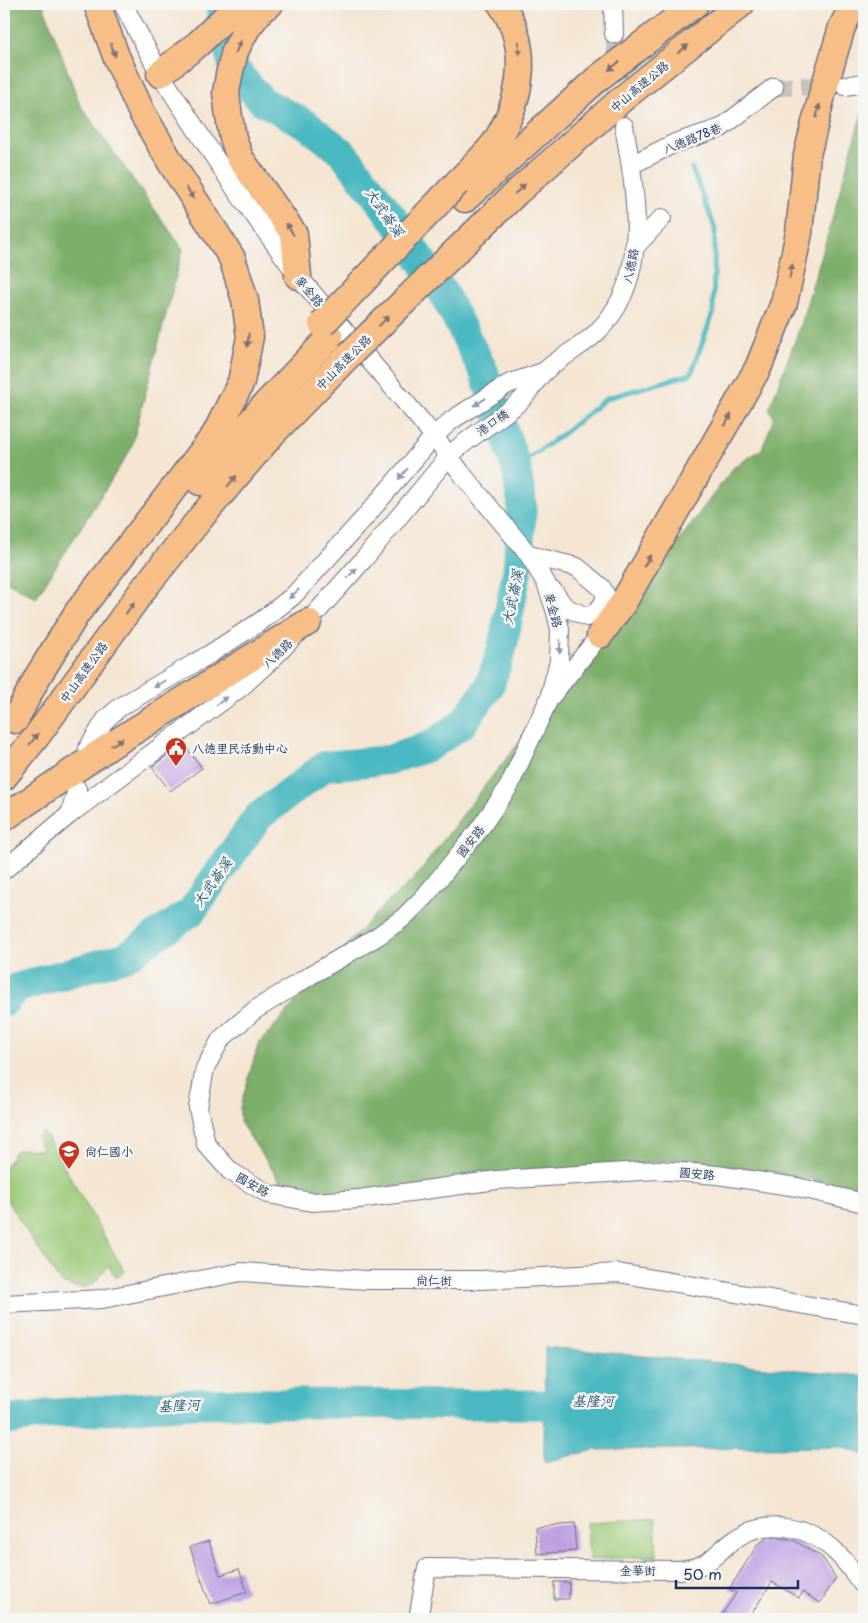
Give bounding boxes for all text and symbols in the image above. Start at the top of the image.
one-way arrow [234,40,242,54]
one-way arrow [515,41,523,57]
one-way arrow [110,42,117,57]
one-way arrow [676,44,689,55]
street label: 中山高速公路 [606,56,672,116]
one-way arrow [608,60,621,71]
one-way arrow [814,104,822,119]
street label: 八德路78巷 [660,118,724,158]
water label: 大武崙溪 [360,183,410,242]
one-way arrow [514,183,526,195]
one-way arrow [185,186,195,199]
one-way arrow [285,222,294,236]
street label: 八德路 [618,247,642,285]
one-way arrow [787,263,795,279]
street label: 麥金路 [292,271,328,311]
one-way arrow [378,315,390,327]
street label: 中山高速公路 [311,330,375,394]
one-way arrow [244,333,252,349]
one-way arrow [473,397,486,407]
street label: 港口橋 [472,404,512,440]
one-way arrow [723,413,732,427]
one-way arrow [397,467,408,480]
one-way arrow [226,476,238,488]
one-way arrow [643,554,651,568]
one-way arrow [346,567,358,579]
water label: 大武崙溪 [496,567,528,626]
one-way arrow [288,588,300,600]
street label: 麥金路 [541,590,567,630]
one-way arrow [125,601,135,615]
street label: 八德路 [258,634,296,672]
street label: 中山高速公路 [55,638,111,706]
one-way arrow [555,639,563,655]
one-way arrow [151,680,166,688]
one-way arrow [215,696,228,707]
one-way arrow [29,732,39,746]
public building icon: 八德里民活動中心 [164,736,188,767]
one-way arrow [110,738,124,747]
place label: 八德里民活動中心 [192,739,288,757]
street label: 國安路 [452,821,488,861]
water label: 大武崙溪 [187,852,237,911]
school or university icon: 尚仁國小 [57,1139,81,1170]
place label: 尚仁國小 [85,1142,133,1160]
street label: 國安路 [678,1162,716,1184]
street label: 國安路 [233,1167,273,1201]
street label: 尚仁街 [416,1271,452,1289]
water label: 基隆河 [572,1390,616,1411]
water label: 基隆河 [157,1393,203,1417]
scale bar [676,1558,798,1590]
street label: 金華街 [620,1561,656,1579]
text: 50 m [683,1562,722,1585]

